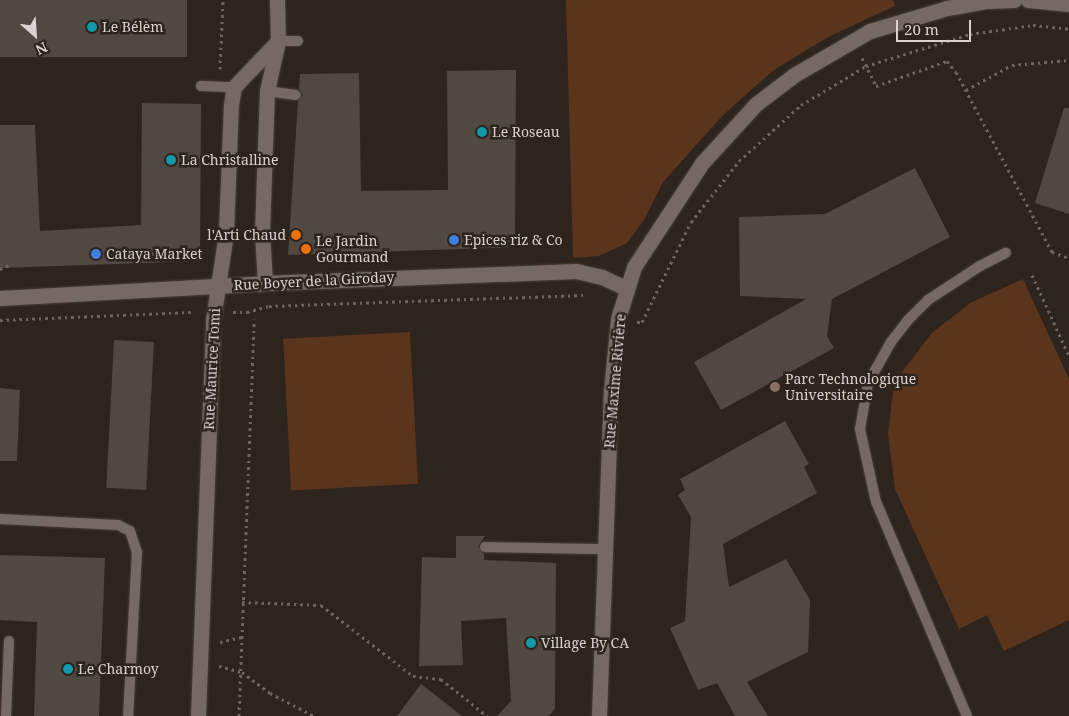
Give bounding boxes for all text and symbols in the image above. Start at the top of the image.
north arrow [10,10,60,60]
scale bar [899,10,974,42]
place label: Le Bélèm [102,19,164,35]
text: 20 m [904,19,939,39]
marker: Le Bélèm [86,21,98,33]
text: N [33,38,51,60]
place label: Le Roseau [492,124,560,140]
marker: Le Roseau [476,126,488,138]
place label: La Christalline [181,152,279,168]
marker: La Christalline [165,154,177,166]
place label: l'Arti Chaud [207,227,286,243]
marker: l'Arti Chaud [290,229,302,241]
place label: Epices riz & Co [464,232,563,248]
place label: Le Jardin Gourmand [316,233,388,266]
marker: Epices riz & Co [448,234,460,246]
marker: Le Jardin Gourmand [300,243,312,255]
place label: Cataya Market [106,246,202,262]
marker: Cataya Market [90,248,102,260]
street label: Rue Boyer de la Giroday [233,268,395,294]
street label: Rue Maurice Tomi [200,308,224,430]
street label: Rue Maxime Rivière [601,313,629,449]
place label: Parc Technologique Universitaire [785,371,916,404]
marker: Parc Technologique Universitaire [769,381,781,393]
place label: Village By CA [541,635,629,651]
marker: Village By CA [525,637,537,649]
place label: Le Charmoy [78,661,159,677]
marker: Le Charmoy [62,663,74,675]

